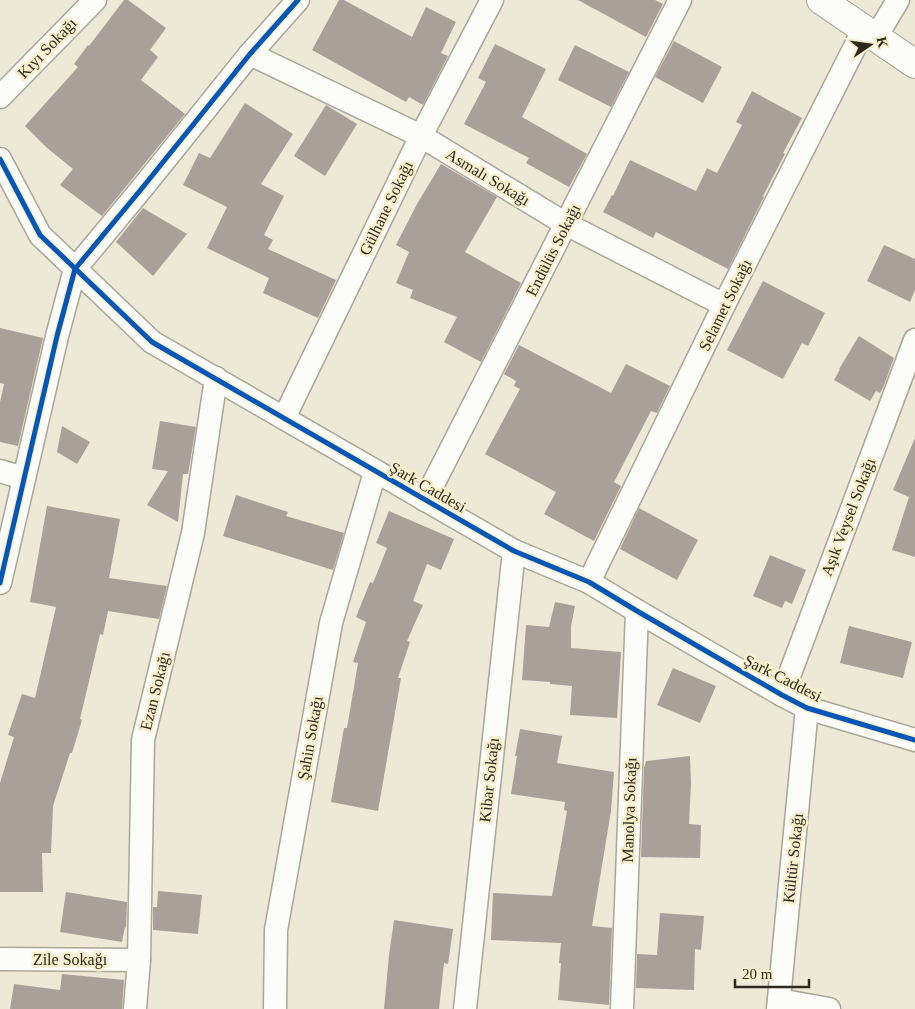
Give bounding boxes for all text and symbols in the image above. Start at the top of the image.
street label: Kıyı Sokağı [14,14,81,82]
north arrow [845,20,895,70]
text: K [874,35,891,49]
street label: Asmalı Sokağı [443,145,533,210]
street label: Gülhane Sokağı [356,158,417,258]
street label: Endülüs Sokağı [523,201,585,299]
street label: Selamet Sokağı [695,256,756,354]
street label: Aşık Veysel Sokağı [818,455,879,579]
street label: Şark Caddesi [386,458,469,517]
street label: Ezan Sokağı [137,649,174,732]
street label: Şark Caddesi [741,651,825,706]
street label: Şahin Sokağı [294,694,327,781]
street label: Kibar Sokağı [476,736,503,823]
street label: Manolya Sokağı [619,757,640,863]
street label: Kültür Sokağı [780,812,807,904]
street label: Zile Sokağı [33,951,108,969]
scale bar [735,956,809,988]
text: 20 m [742,966,773,982]

